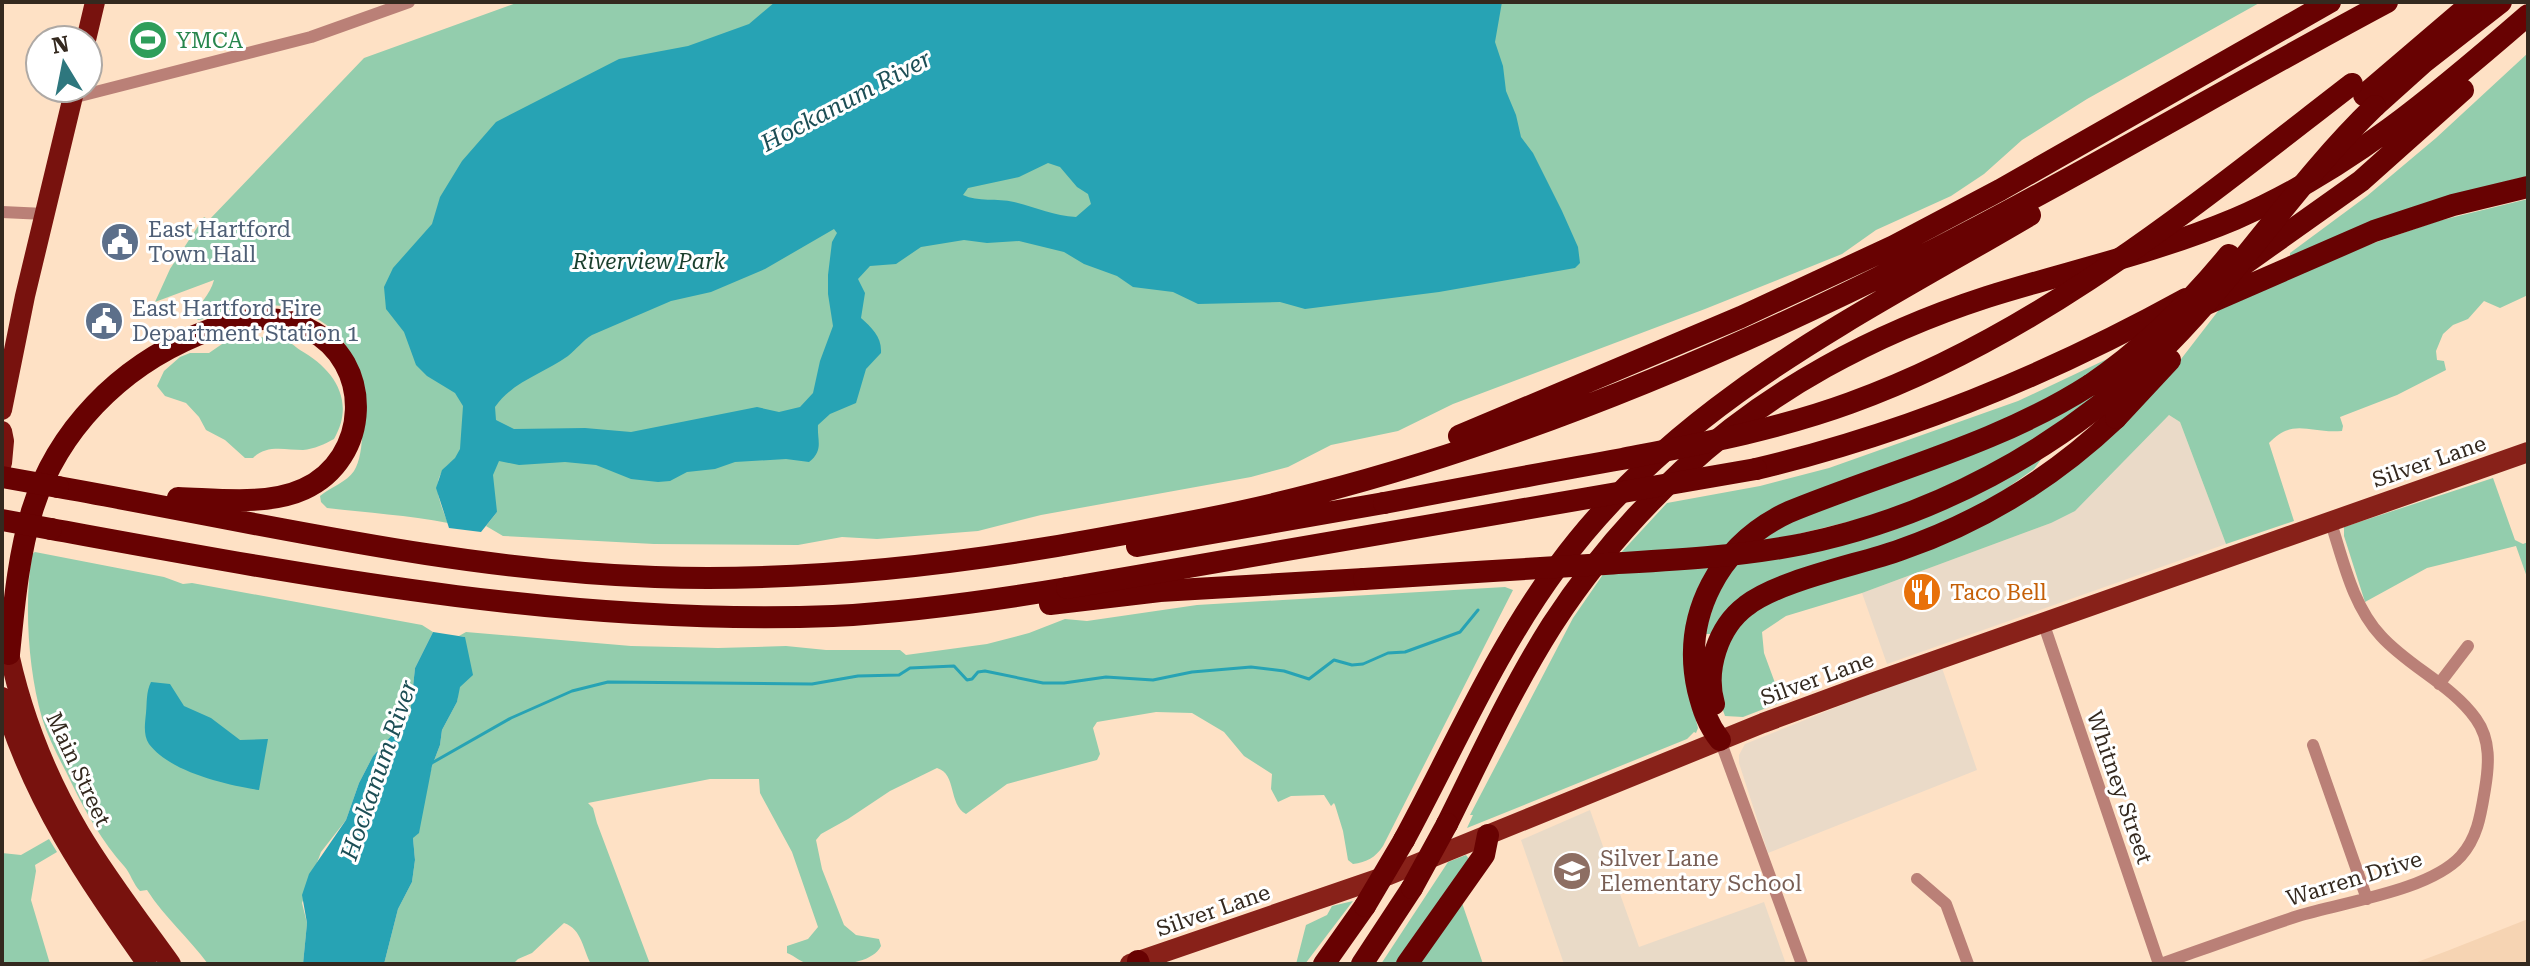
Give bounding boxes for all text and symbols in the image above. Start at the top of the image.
sports icon: YMCA [127,19,169,61]
north arrow [24,24,104,104]
place label: YMCA [176,28,244,53]
text: N [50,31,71,59]
water label: Hockanum River [755,44,936,158]
place label: East Hartford Town Hall [148,217,291,267]
public building icon: East Hartford Town Hall [99,221,141,263]
park label: Riverview Park [571,249,726,274]
place label: East Hartford Fire Department Station 1 [132,296,359,346]
public building icon: East Hartford Fire Department Station 1 [83,300,125,342]
street label: Silver Lane [2369,430,2489,493]
restaurant icon: Taco Bell [1901,571,1943,613]
place label: Taco Bell [1950,580,2047,605]
street label: Silver Lane [1757,646,1877,710]
water label: Hockanum River [335,676,423,865]
street label: Main Street [41,708,116,830]
street label: Whitney Street [2082,708,2157,867]
place label: Silver Lane Elementary School [1600,846,1802,896]
street label: Warren Drive [2283,846,2425,911]
school or university icon: Silver Lane Elementary School [1551,850,1593,892]
street label: Silver Lane [1153,879,1273,942]

